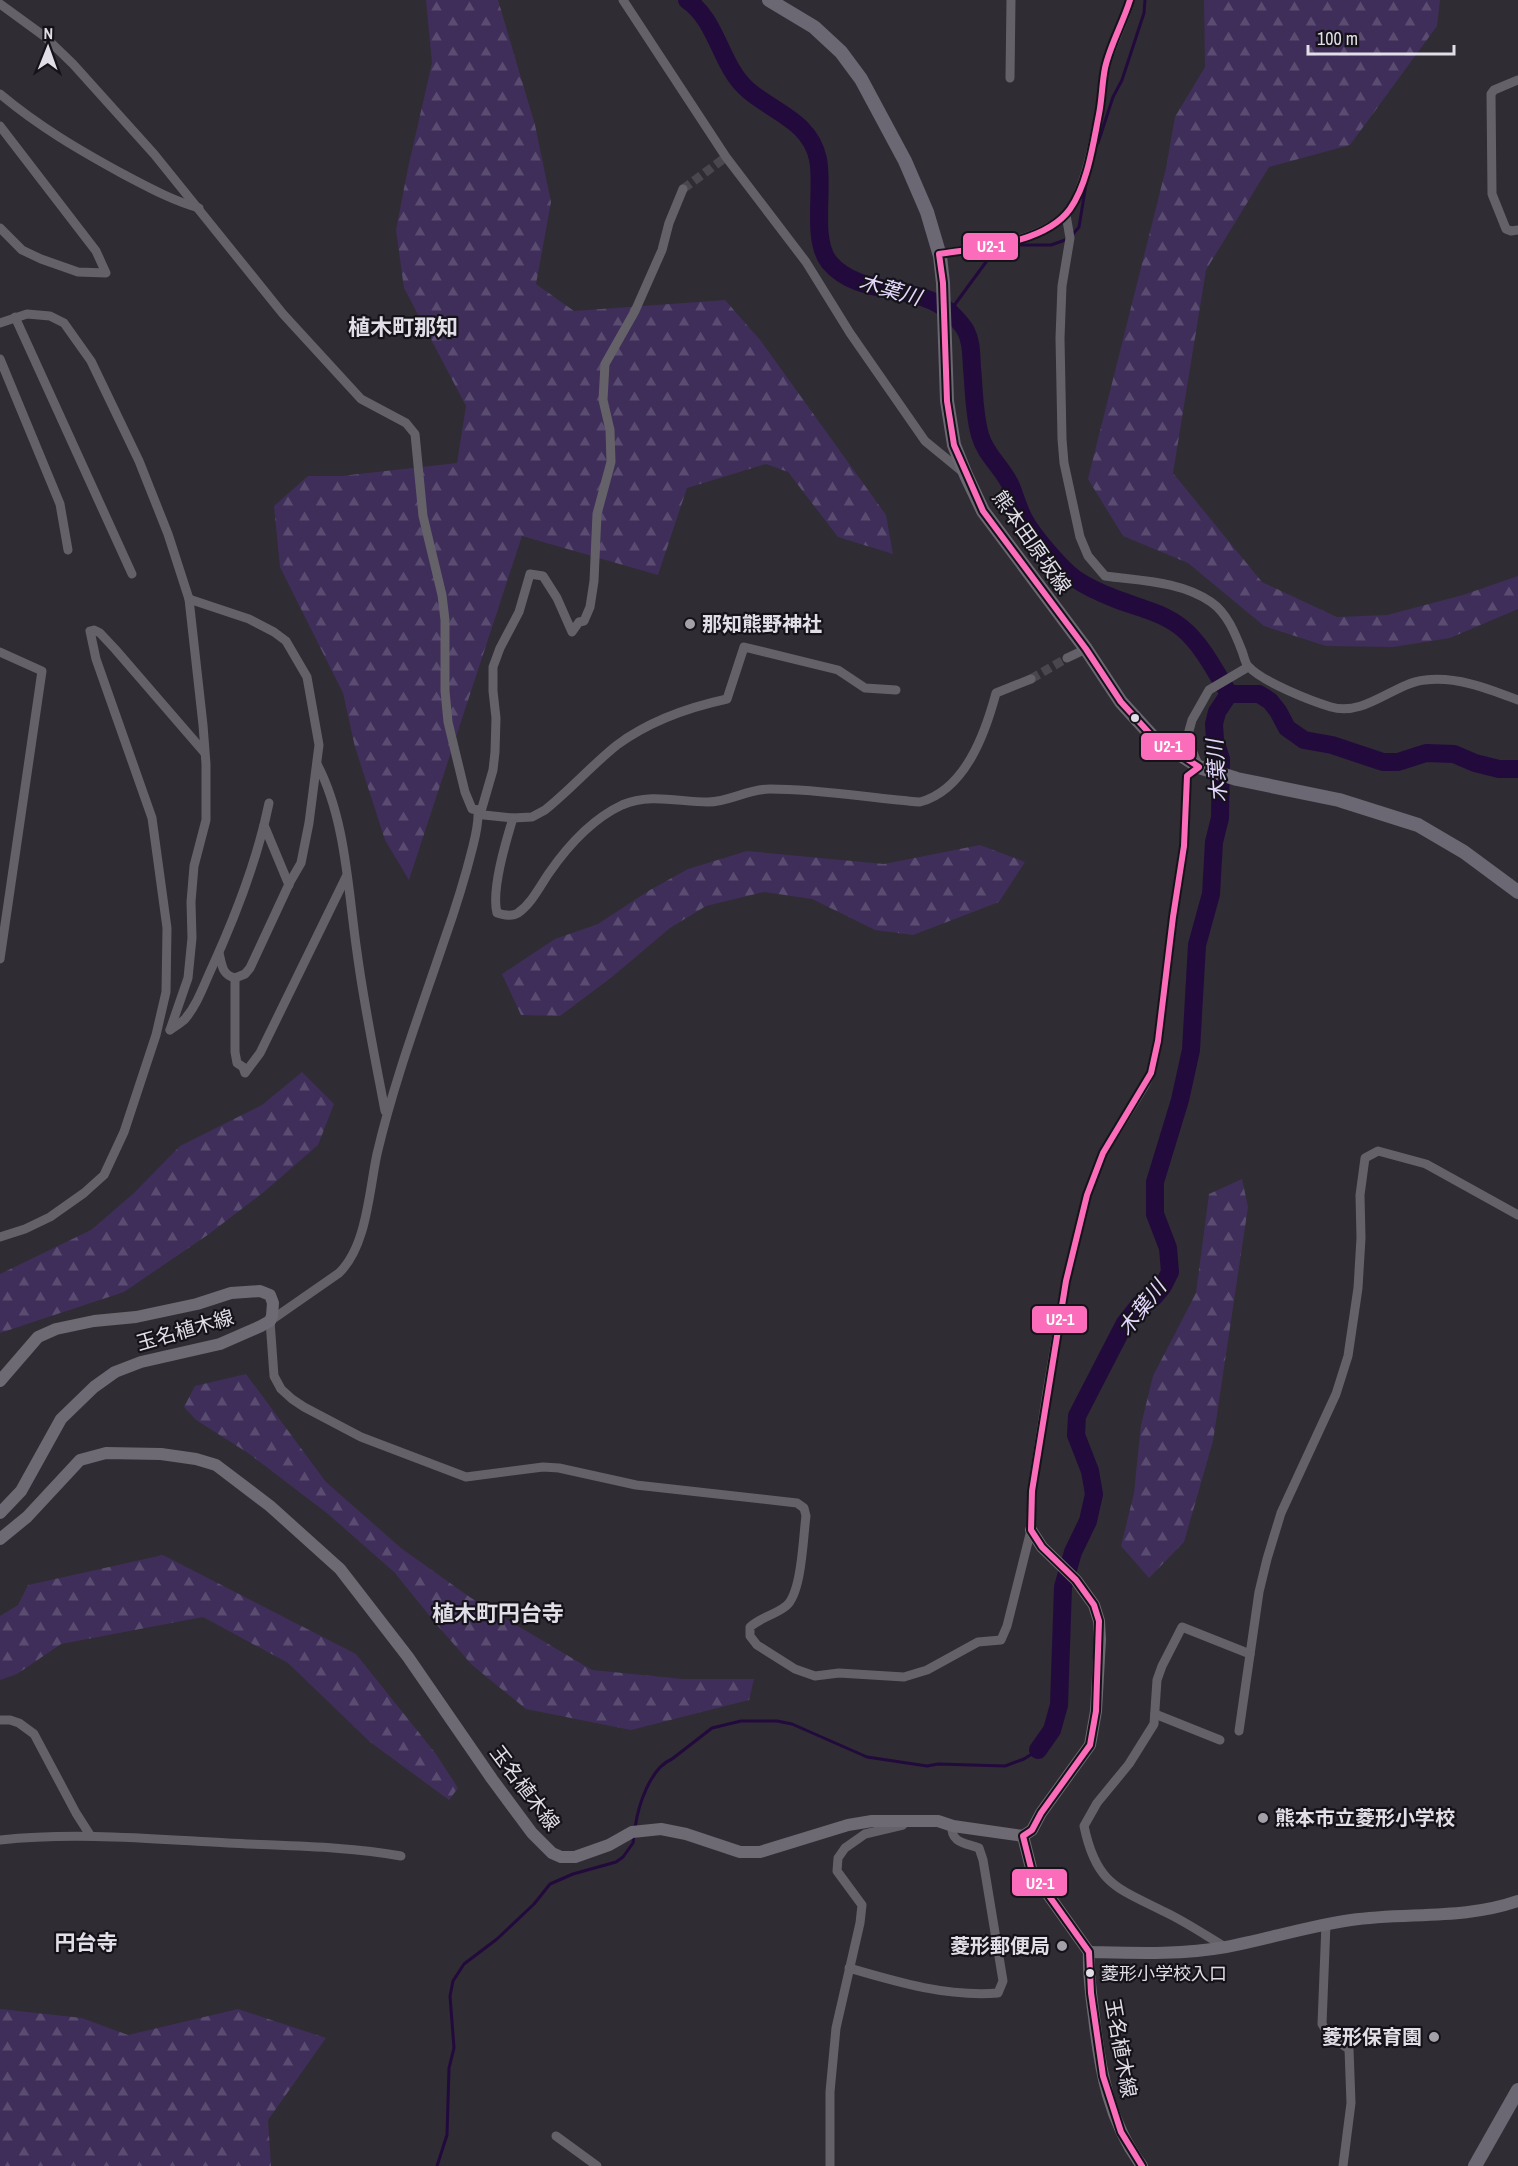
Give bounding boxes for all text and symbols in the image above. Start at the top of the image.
north arrow [18,18,78,78]
scale bar [1308,18,1454,56]
text: N [43,22,53,44]
text: 100 m [1317,26,1358,51]
line badge: U2-1 [962,232,1019,261]
text: U2-1 [977,235,1006,257]
water label: 木葉川 [856,267,926,313]
district label: 植木町那知 [348,312,458,342]
street label: 熊本田原坂線 [987,485,1078,599]
place label: 那知熊野神社 [702,610,822,637]
marker: 那知熊野神社 [683,617,697,631]
unlabelled marker [1129,712,1141,724]
line badge: U2-1 [1140,732,1196,761]
text: U2-1 [1154,735,1183,757]
water label: 木葉川 [1200,737,1233,803]
water label: 木葉川 [1111,1272,1174,1341]
street label: 玉名植木線 [133,1303,237,1356]
line badge: U2-1 [1031,1305,1088,1334]
text: U2-1 [1046,1308,1075,1330]
district label: 植木町円台寺 [432,1598,564,1628]
street label: 玉名植木線 [485,1740,566,1836]
place label: 熊本市立菱形小学校 [1275,1804,1455,1831]
marker: 熊本市立菱形小学校 [1256,1811,1270,1825]
line badge: U2-1 [1011,1868,1068,1897]
text: U2-1 [1026,1872,1055,1894]
district label: 円台寺 [55,1928,118,1957]
place label: 菱形郵便局 [950,1932,1050,1959]
marker: 菱形郵便局 [1055,1939,1069,1953]
place label: 菱形小学校入口 [1101,1961,1227,1986]
marker: 菱形小学校入口 [1084,1967,1096,1979]
street label: 玉名植木線 [1100,1996,1143,2099]
place label: 菱形保育園 [1322,2023,1422,2050]
marker: 菱形保育園 [1427,2030,1441,2044]

